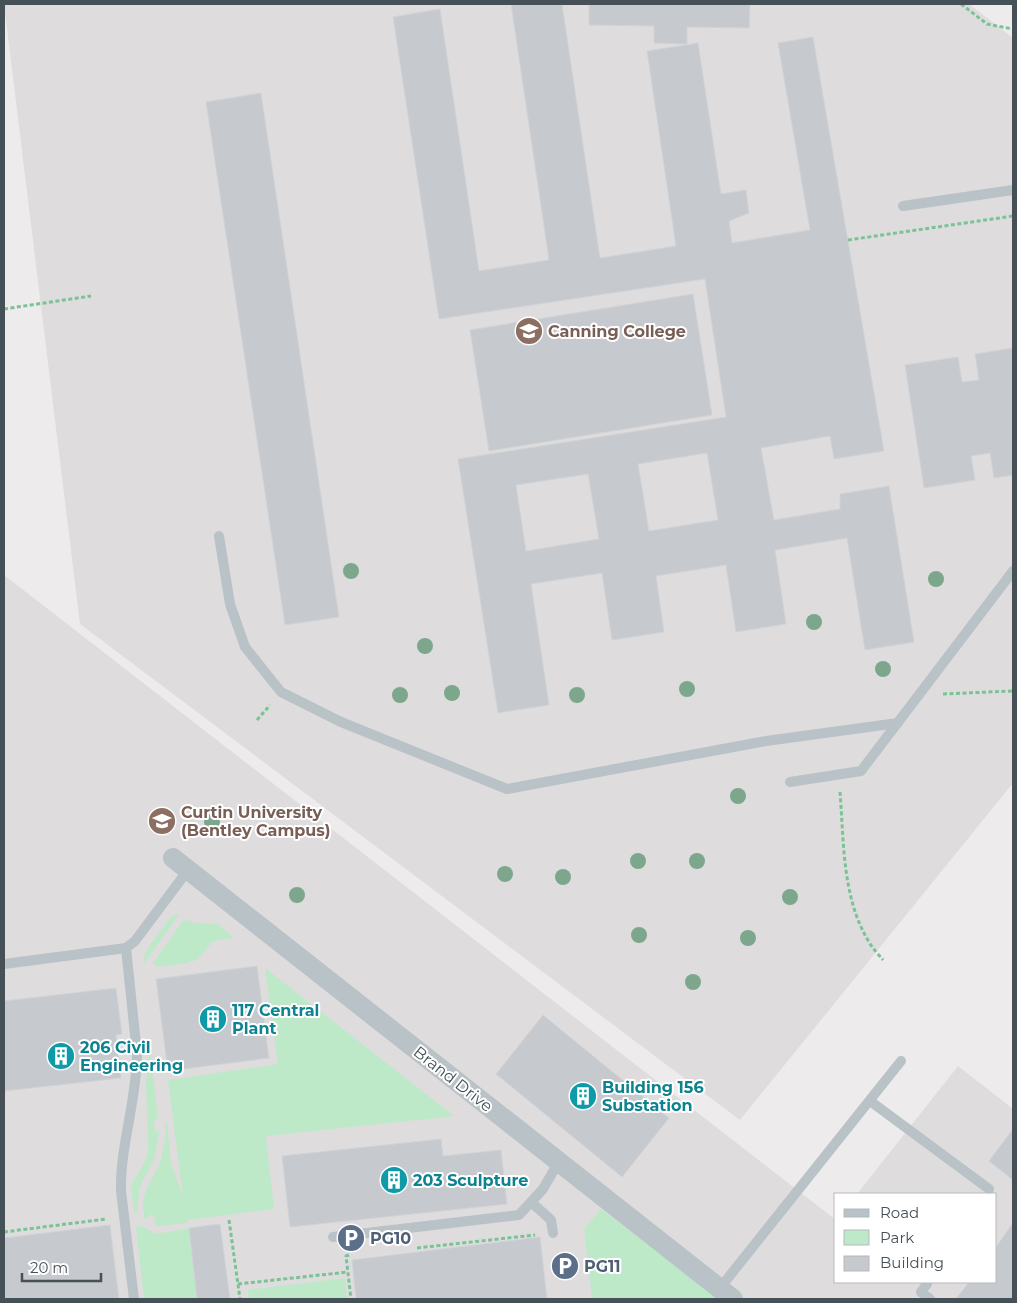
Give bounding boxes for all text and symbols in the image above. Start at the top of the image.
school or university icon: Canning College [514,316,544,346]
place label: Canning College [548,322,686,341]
place label: Curtin University (Bentley Campus) [181,803,331,840]
school or university icon: Curtin University (Bentley Campus) [147,806,177,836]
place label: 117 Central Plant [232,1001,319,1038]
building icon: 117 Central Plant [198,1004,228,1034]
place label: 206 Civil Engineering [80,1038,183,1075]
building icon: 206 Civil Engineering [46,1041,76,1071]
street label: Brand Drive [410,1042,496,1116]
place label: Building 156 Substation [602,1078,704,1115]
building icon: Building 156 Substation [568,1081,598,1111]
building icon: 203 Sculpture [379,1165,409,1195]
place label: 203 Sculpture [413,1171,528,1190]
legend [834,1193,997,1283]
text: Road [880,1203,919,1222]
parking icon: PG10 [336,1223,366,1253]
text: Park [880,1228,914,1247]
place label: PG10 [370,1229,411,1248]
scale bar [22,1250,101,1282]
parking icon: PG11 [550,1251,580,1281]
text: Building [880,1253,944,1272]
place label: PG11 [584,1257,621,1276]
text: 20 m [30,1258,68,1277]

